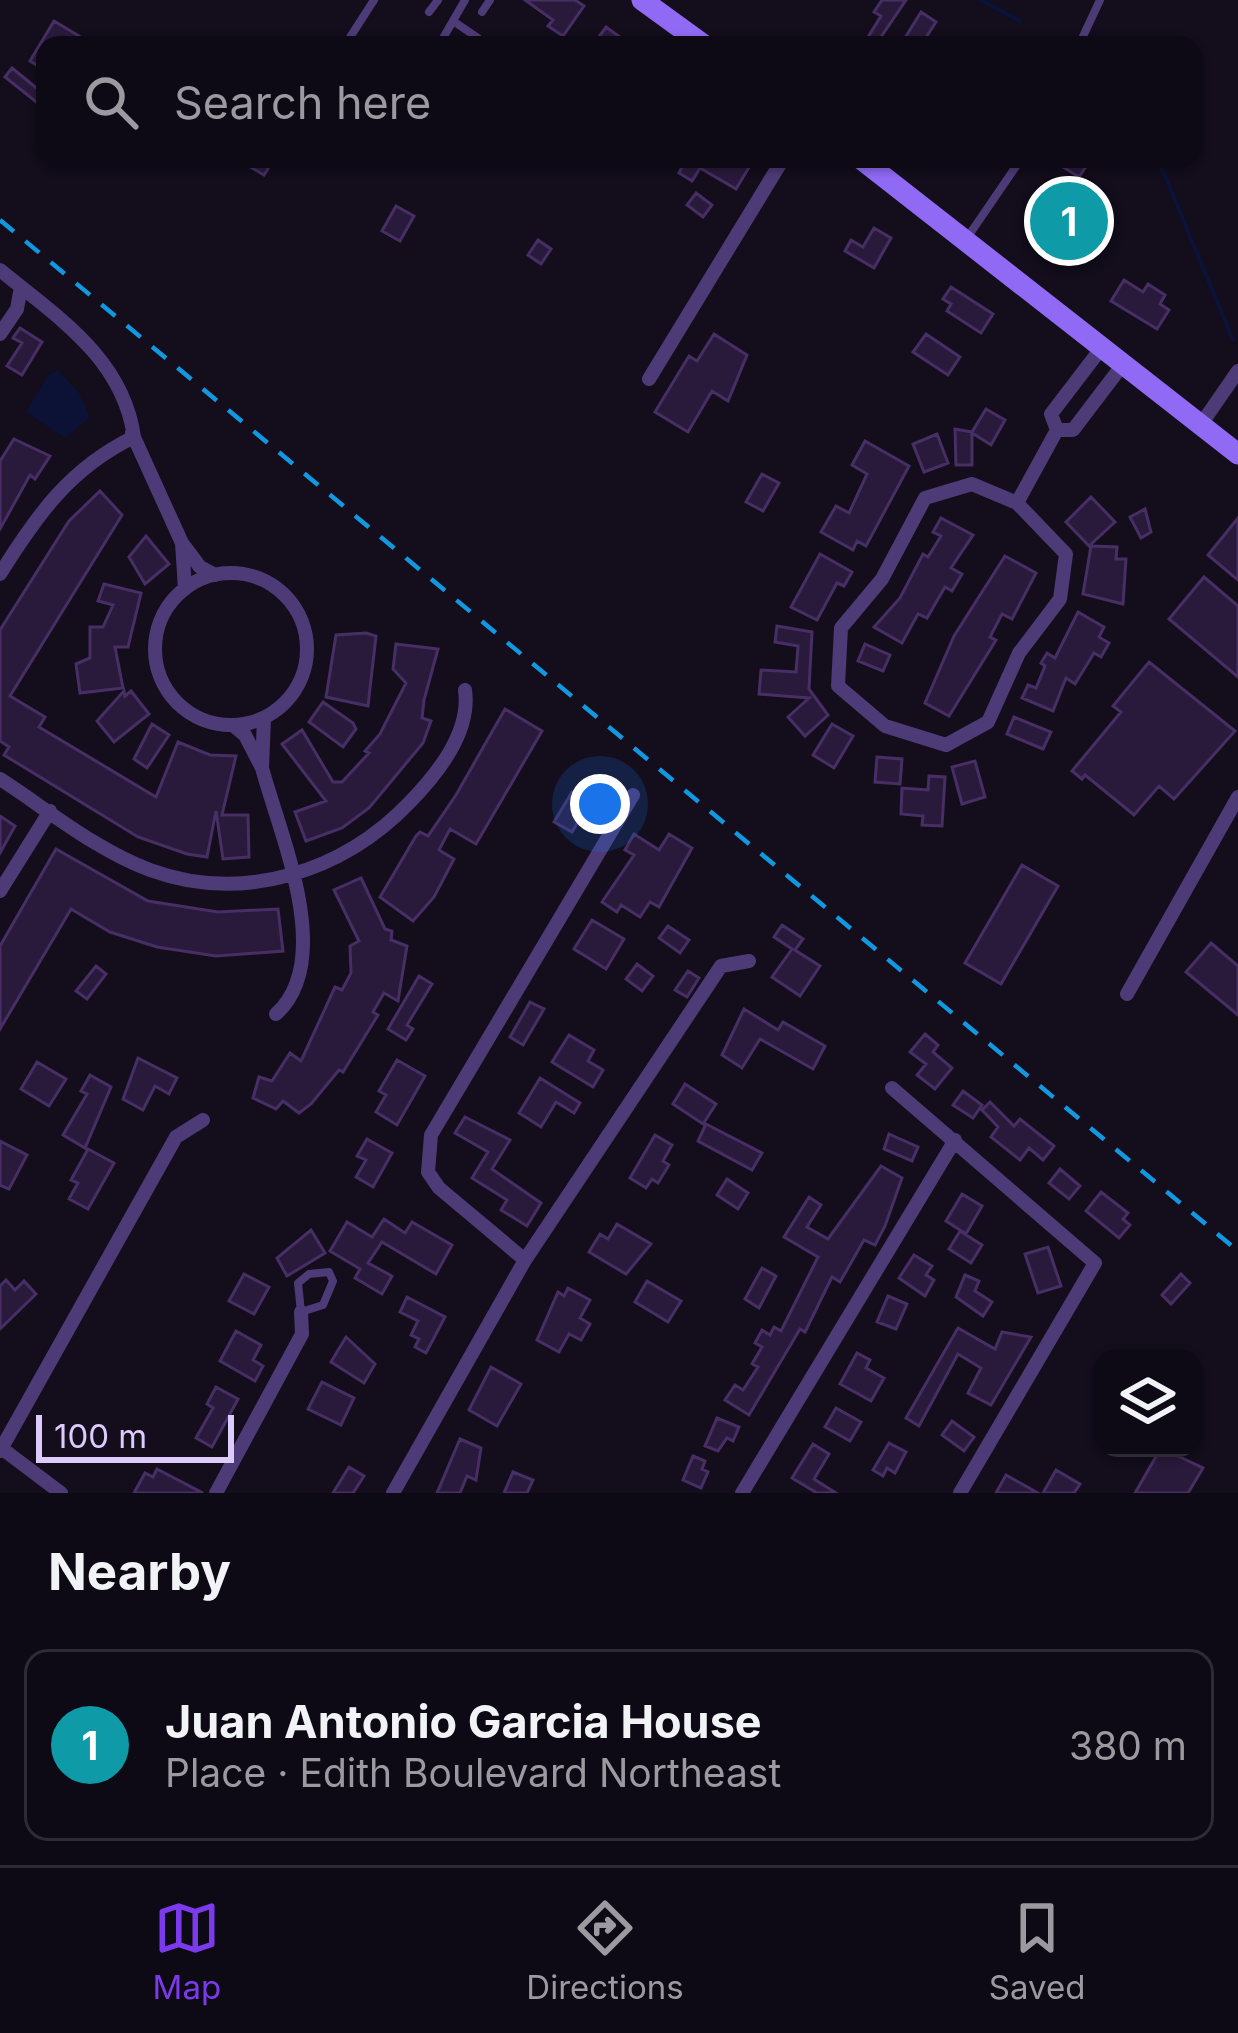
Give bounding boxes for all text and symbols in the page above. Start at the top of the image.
search box [36,36,1202,168]
icon: search [78,69,144,135]
text: Search here [174,75,431,130]
pin: 1 [1030,176,1108,266]
your location [570,774,630,834]
map controls [1094,1349,1202,1457]
button: layers [1094,1349,1202,1457]
scale bar [36,1409,234,1462]
text: 100 m [54,1416,147,1456]
text: Nearby [48,1541,231,1602]
text: Juan Antonio Garcia House [165,1694,762,1749]
text: 1 [82,1722,98,1769]
text: 380 m [1069,1722,1187,1769]
text: Place · Edith Boulevard Northeast [165,1749,781,1796]
tab: Map [153,1895,221,2007]
tab: Directions [526,1895,684,2007]
tab: Saved [989,1895,1085,2007]

